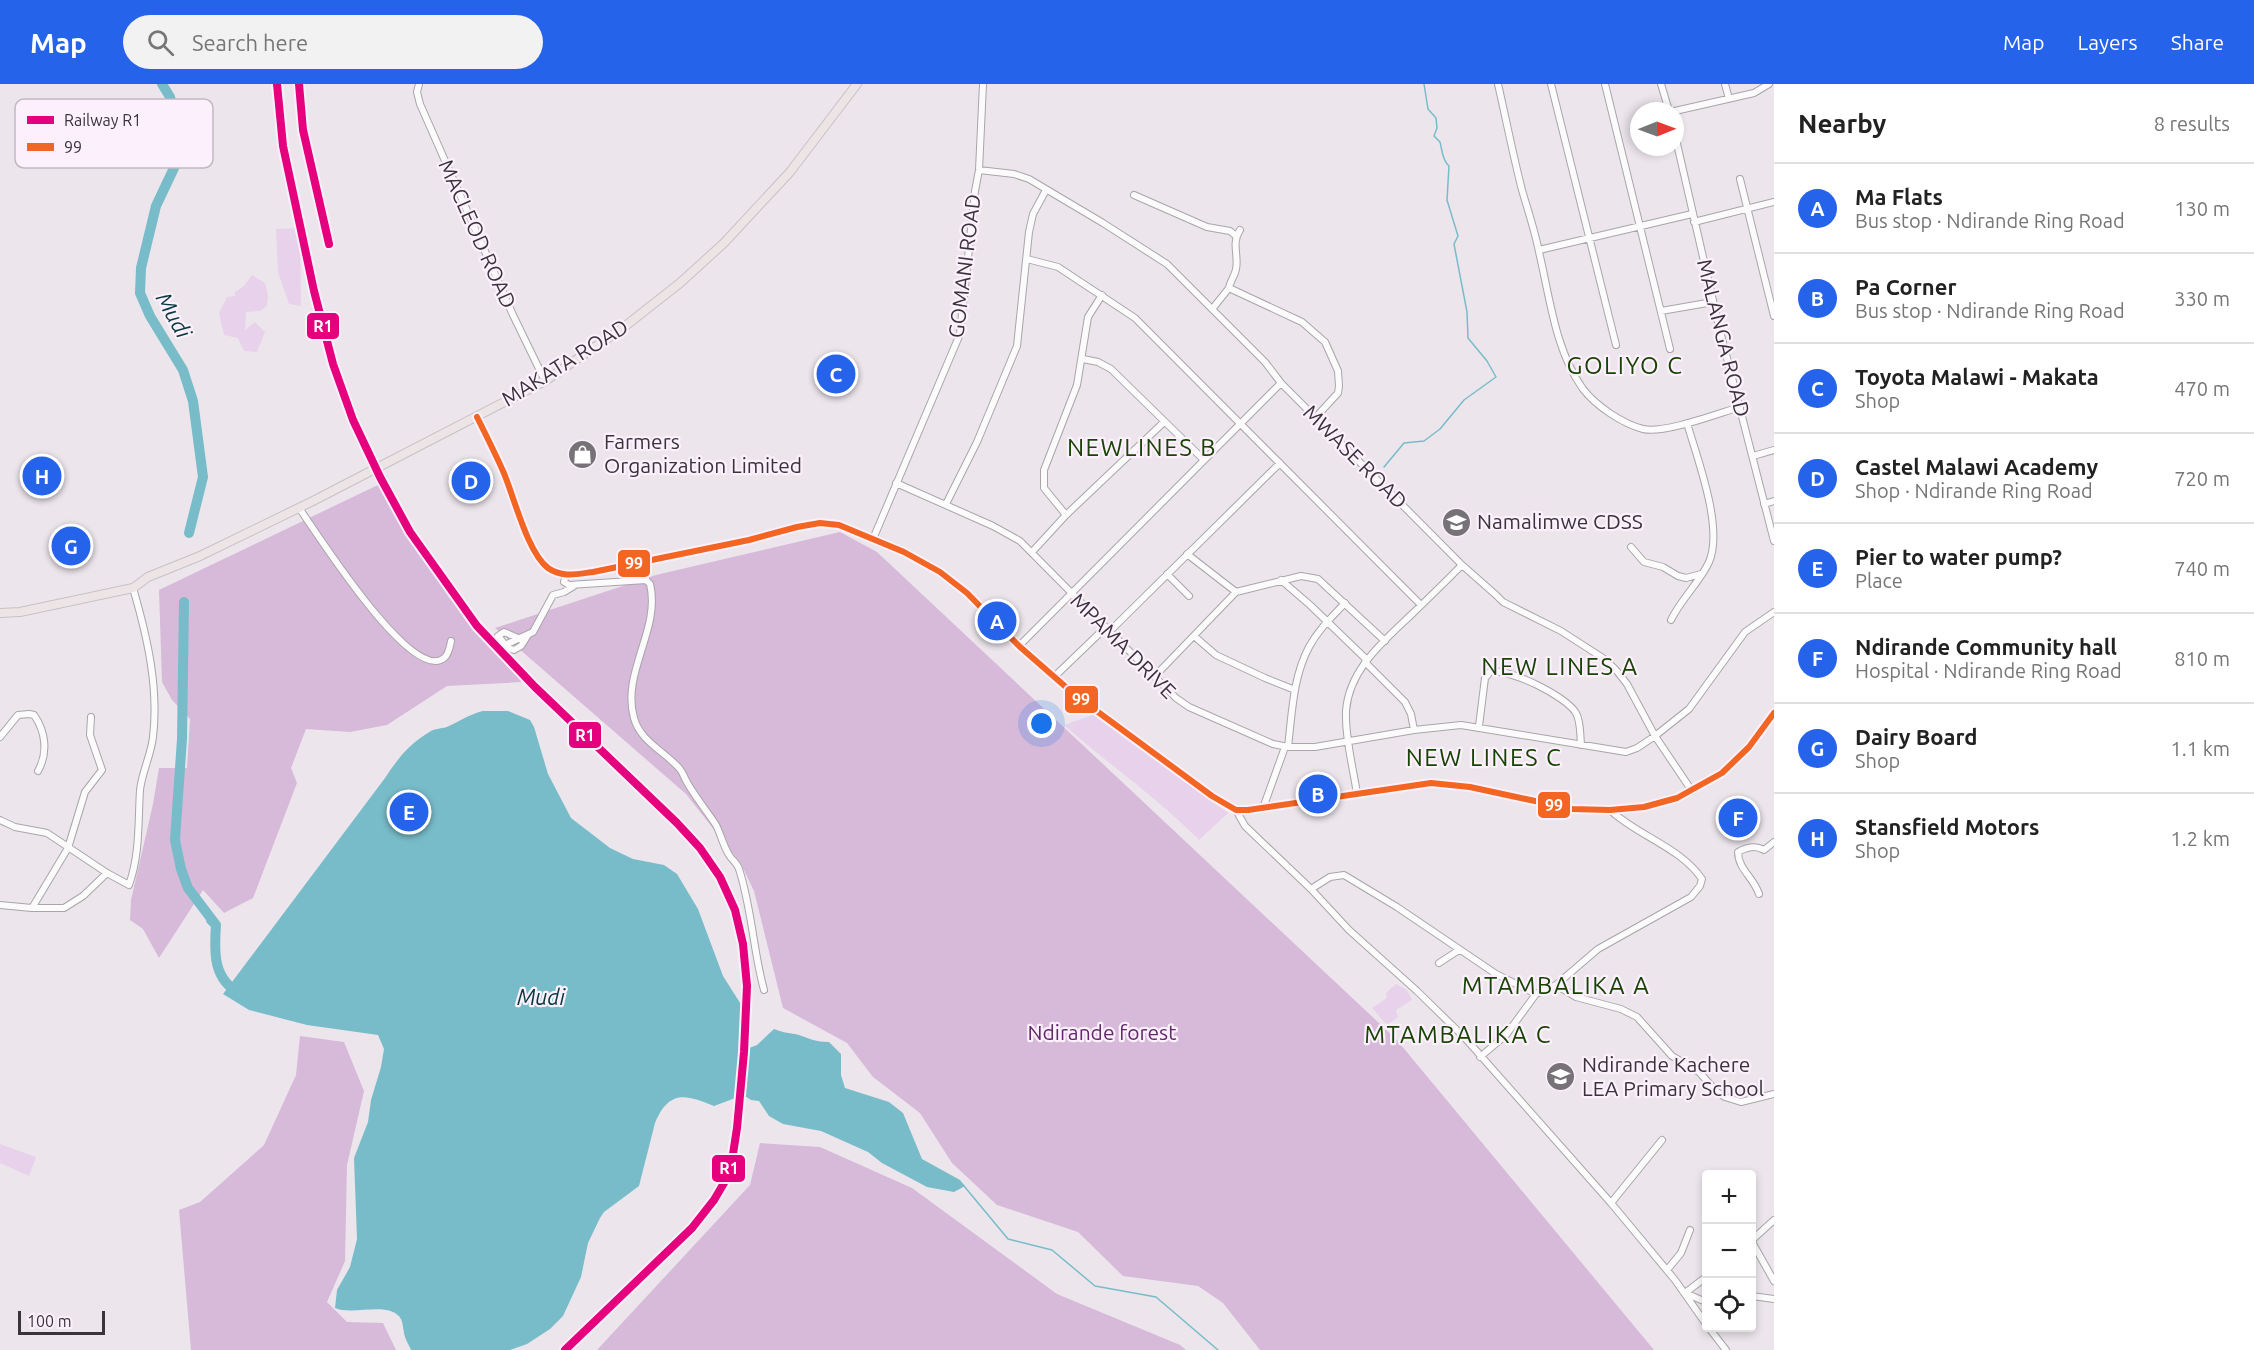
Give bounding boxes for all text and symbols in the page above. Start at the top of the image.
search box [123,15,543,69]
icon: search [144,26,177,59]
text: Map [30,27,87,58]
text: Search here [192,30,308,55]
text: Map [2003,30,2044,54]
text: Layers [2077,30,2138,54]
text: Share [2171,30,2224,54]
legend [15,99,213,168]
north arrow [1630,102,1684,156]
text: Nearby [1798,109,1886,138]
text: Railway R1 [64,111,141,129]
text: 8 results [2154,112,2230,135]
text: 99 [64,138,82,156]
street label: MACLEOD ROAD [434,156,521,312]
text: Ma Flats [1855,184,1943,209]
street label: GOMANI ROAD [943,192,985,339]
text: A [1810,197,1825,220]
text: 130 m [2174,197,2230,220]
text: Bus stop · Ndirande Ring Road [1855,209,2125,232]
street label: MALANGA ROAD [1693,256,1755,419]
text: Pa Corner [1855,274,1956,299]
text: B [1811,287,1824,310]
text: 330 m [2174,287,2230,310]
water label: Mudi [152,288,198,343]
text: Bus stop · Ndirande Ring Road [1855,299,2125,322]
line badge: R1 [306,312,340,340]
street label: MAKATA ROAD [497,314,632,411]
text: R1 [313,317,333,335]
pin: C [816,352,856,396]
district label: GOLIYO C [1567,352,1683,379]
text: Toyota Malawi - Makata [1855,364,2099,389]
text: C [1811,377,1824,400]
text: 470 m [2174,377,2230,400]
text: Shop [1855,389,1900,412]
street label: MWASE ROAD [1299,399,1413,513]
place label: Farmers Organization Limited [604,429,802,477]
district label: NEWLINES B [1067,434,1217,461]
shop icon: Farmers Organization Limited [567,438,599,470]
pin: H [22,454,62,498]
text: Castel Malawi Academy [1855,454,2098,479]
pin: D [452,458,490,504]
text: D [1810,467,1825,490]
text: 720 m [2174,467,2230,490]
text: Shop · Ndirande Ring Road [1855,479,2093,502]
school or university icon: Namalimwe CDSS [1440,506,1472,538]
place label: Namalimwe CDSS [1477,509,1643,533]
pin: G [52,524,90,568]
text: Pier to water pump? [1855,544,2062,569]
line badge: 99 [617,549,651,578]
text: 99 [625,554,643,572]
text: E [1812,557,1823,580]
text: 740 m [2174,557,2230,580]
text: Place [1855,569,1903,592]
street label: MPAMA DRIVE [1066,588,1181,703]
pin: A [978,598,1016,644]
text: Ndirande Community hall [1855,634,2117,659]
text: F [1812,647,1823,670]
text: 810 m [2174,647,2230,670]
district label: NEW LINES A [1481,653,1639,680]
text: Hospital · Ndirande Ring Road [1855,659,2122,682]
line badge: 99 [1064,685,1099,714]
text: 99 [1072,690,1090,708]
your location [1027,709,1056,738]
line badge: R1 [568,721,602,749]
text: Dairy Board [1855,724,1978,749]
text: R1 [575,726,595,744]
text: G [1811,737,1824,760]
text: 1.1 km [2171,737,2230,760]
district label: NEW LINES C [1406,744,1562,771]
text: Shop [1855,749,1900,772]
pin: B [1298,772,1338,816]
pin: E [390,790,428,834]
line badge: 99 [1537,791,1571,819]
text: 99 [1545,796,1563,814]
pin: F [1718,796,1758,840]
text: Stansfield Motors [1855,814,2039,839]
text: H [1810,827,1825,850]
text: 1.2 km [2171,827,2230,850]
text: Shop [1855,839,1900,862]
district label: MTAMBALIKA A [1462,972,1650,999]
water label: Mudi [517,984,567,1009]
park label: Ndirande forest [1028,1020,1176,1044]
district label: MTAMBALIKA C [1364,1021,1552,1048]
place label: Ndirande Kachere LEA Primary School [1582,1052,1764,1100]
school or university icon: Ndirande Kachere LEA Primary School [1545,1061,1577,1093]
line badge: R1 [711,1154,746,1183]
text: R1 [719,1159,739,1177]
map controls [1702,1170,1756,1332]
button: + [1702,1170,1756,1224]
button: − [1702,1224,1756,1278]
button: locate [1702,1278,1756,1332]
scale bar [18,1308,105,1336]
text: 100 m [27,1312,72,1330]

